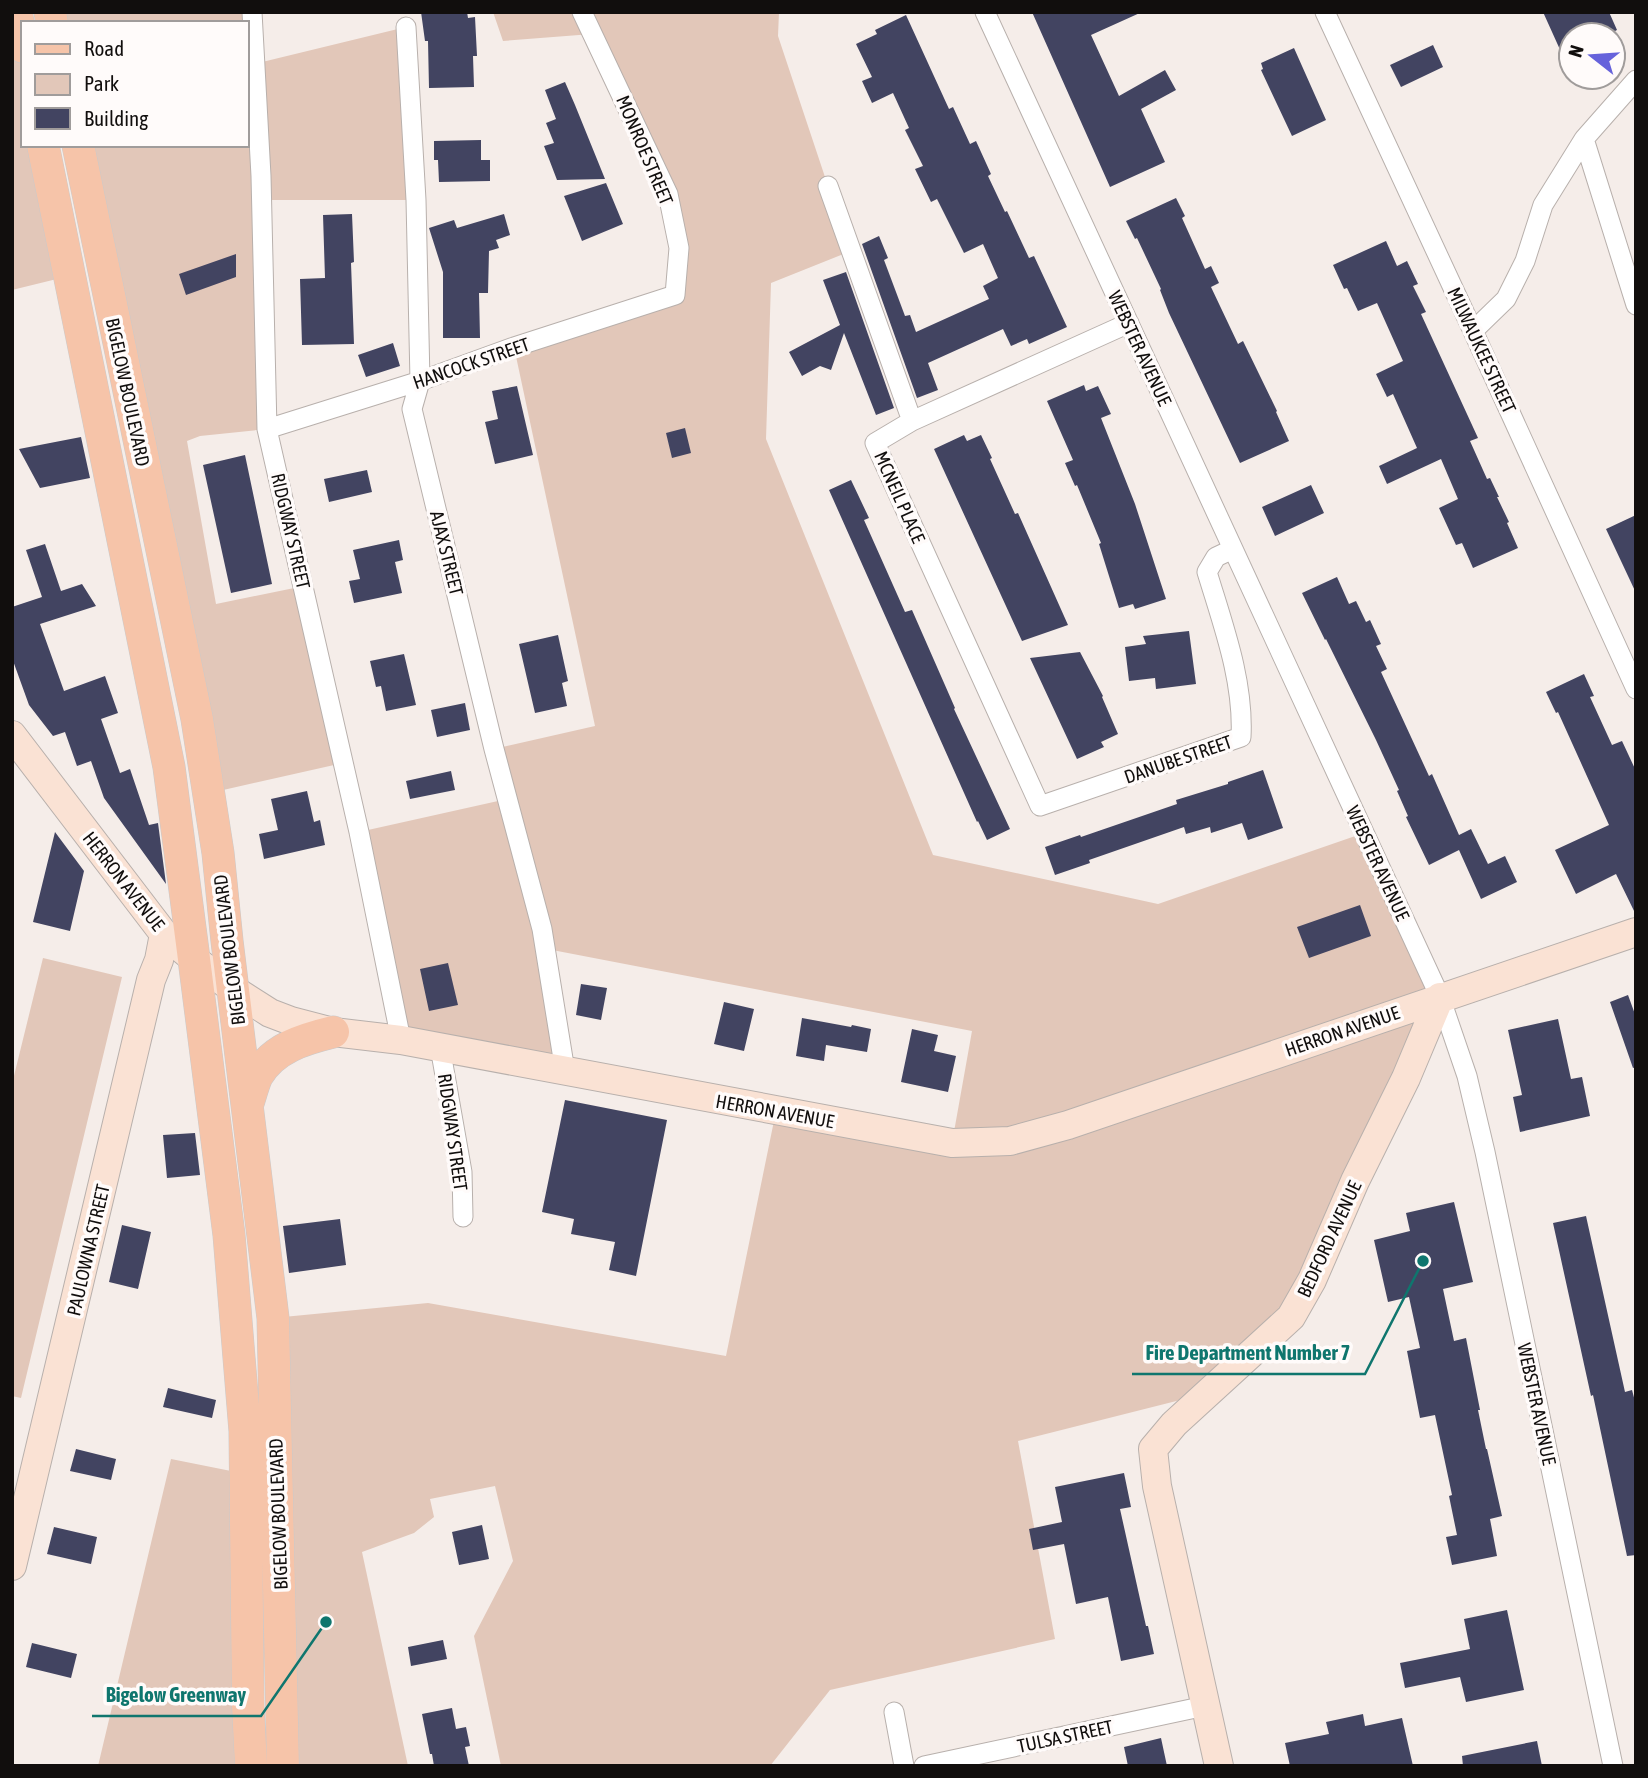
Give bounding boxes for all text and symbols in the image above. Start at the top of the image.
legend [21,21,248,147]
north arrow [1557,21,1627,91]
text: Road [84,36,124,60]
text: N [1564,42,1588,60]
text: Park [84,71,119,95]
street label: MONROE STREET [612,92,678,209]
text: Building [84,106,148,130]
street label: MILWAUKEE STREET [1443,284,1521,417]
street label: WEBSTER AVENUE [1104,287,1176,409]
street label: BIGELOW BOULEVARD [101,316,155,468]
street label: HANCOCK STREET [410,333,533,393]
street label: MCNEIL PLACE [870,448,930,546]
street label: RIDGWAY STREET [267,471,315,592]
street label: AJAX STREET [426,509,468,598]
street label: DANUBE STREET [1121,730,1235,788]
street label: WEBSTER AVENUE [1342,802,1414,924]
street label: HERRON AVENUE [78,827,170,935]
street label: BIGELOW BOULEVARD [209,874,249,1026]
street label: HERRON AVENUE [1282,1001,1402,1061]
street label: RIDGWAY STREET [434,1072,472,1193]
street label: HERRON AVENUE [714,1090,836,1132]
street label: BEDFORD AVENUE [1292,1177,1366,1301]
street label: PAULOWNA STREET [62,1182,114,1318]
callout: Fire Department Number 7 [1132,1332,1365,1374]
text: Fire Department Number 7 [1146,1340,1350,1364]
street label: WEBSTER AVENUE [1513,1341,1561,1467]
street label: BIGELOW BOULEVARD [264,1438,292,1590]
callout: Bigelow Greenway [92,1674,261,1716]
text: Bigelow Greenway [106,1682,247,1706]
street label: TULSA STREET [1015,1715,1115,1757]

